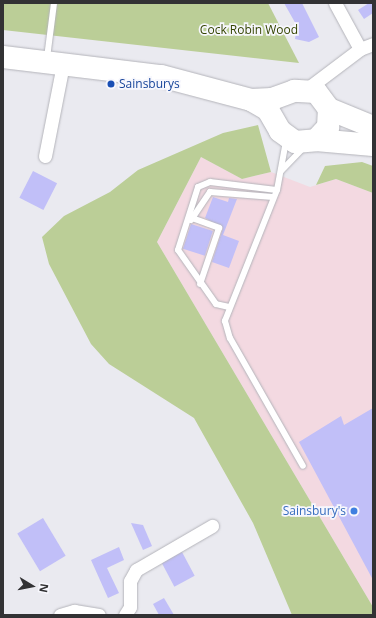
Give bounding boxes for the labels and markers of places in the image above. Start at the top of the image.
place label: Sainsburys [119,77,180,91]
marker: Sainsburys [106,79,116,89]
place label: Sainsbury's [283,504,346,518]
marker: Sainsbury's [349,506,359,516]

